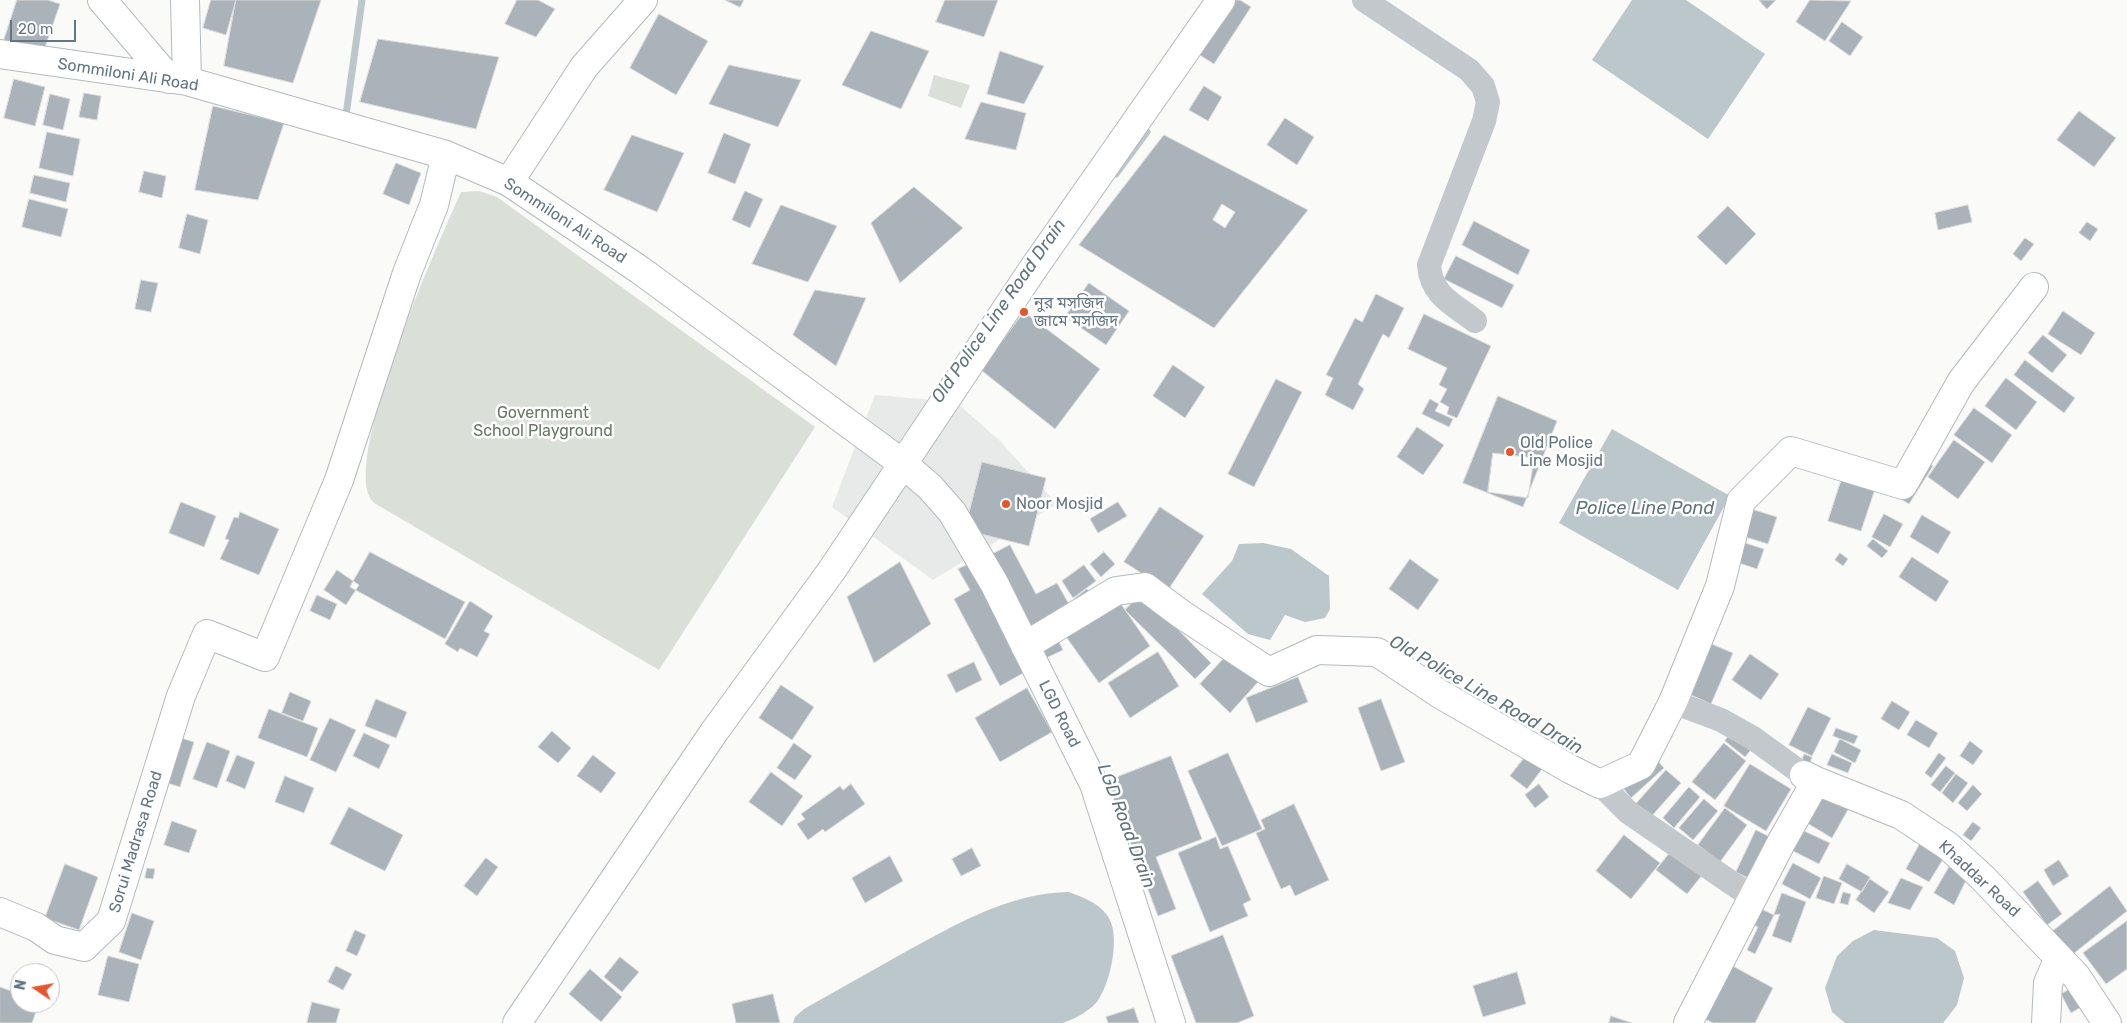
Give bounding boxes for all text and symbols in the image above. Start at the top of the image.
scale bar [12,10,79,42]
text: 20 m [18,20,53,38]
street label: Sommiloni Ali Road [56,54,200,96]
street label: Sommiloni Ali Road [500,174,630,268]
water label: Old Police Line Road Drain [927,215,1071,407]
place label: নুর মসজিদ জামে মসজিদ [1034,293,1118,331]
marker: নুর মসজিদ জামে মসজিদ [1018,306,1030,318]
park label: Government School Playground [473,403,613,441]
place label: Old Police Line Mosjid [1520,433,1603,471]
marker: Old Police Line Mosjid [1504,446,1516,458]
place label: Noor Mosjid [1016,494,1103,514]
marker: Noor Mosjid [1000,498,1012,510]
water label: Police Line Pond [1576,498,1714,520]
water label: Old Police Line Road Drain [1386,631,1586,759]
street label: LGD Road [1034,677,1084,751]
water label: LGD Road Drain [1092,761,1160,891]
street label: Sorui Madrasa Road [105,769,167,915]
street label: Khaddar Road [1934,837,2024,921]
north arrow [10,963,60,1013]
text: N [11,978,30,992]

